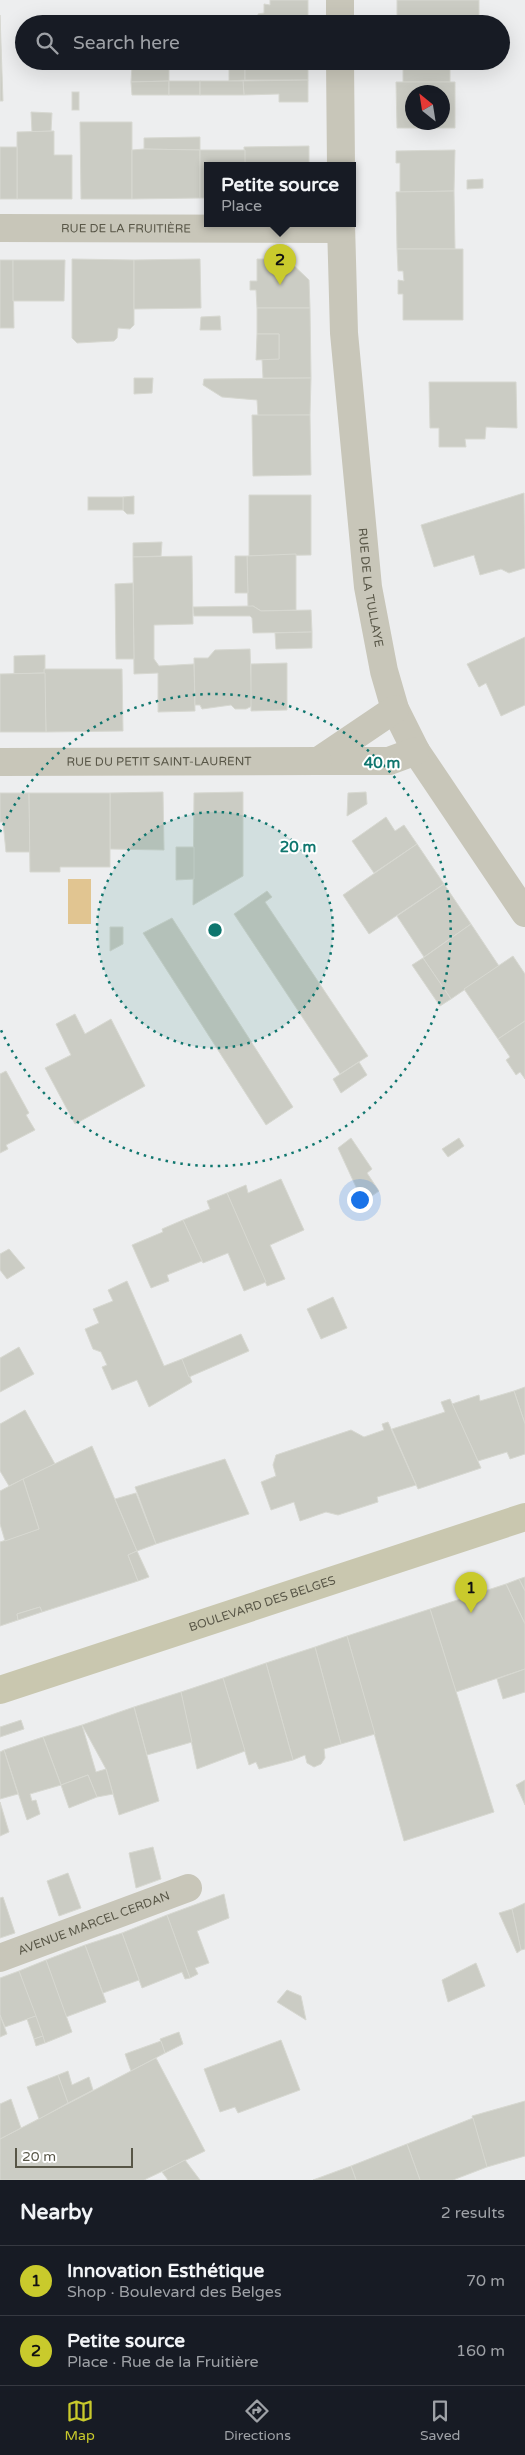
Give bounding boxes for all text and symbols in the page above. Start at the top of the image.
search box [15,15,510,70]
icon: search [33,29,61,57]
text: Search here [73,32,180,54]
north arrow [405,85,450,130]
popup [204,162,356,227]
text: Petite source [221,174,339,196]
text: Place [221,196,262,216]
street label: RUE DE LA FRUITIÈRE [61,221,191,236]
pin: 2 [264,244,296,285]
street label: RUE DE LA TULLAYE [355,527,386,649]
street label: RUE DU PETIT SAINT-LAURENT [66,754,252,769]
text: 40 m [364,754,400,772]
text: 20 m [280,838,316,856]
centre of rings [206,921,224,939]
your location [347,1187,373,1213]
pin: 1 [455,1572,487,1613]
street label: BOULEVARD DES BELGES [187,1573,337,1634]
street label: AVENUE MARCEL CERDAN [16,1888,172,1958]
scale bar [15,2145,132,2168]
text: 20 m [22,2148,56,2165]
text: Nearby [20,2200,93,2225]
text: 2 results [441,2203,505,2223]
text: Innovation Esthétique [67,2260,264,2282]
text: 1 [31,2271,41,2291]
text: 70 m [466,2271,505,2291]
text: Shop · Boulevard des Belges [67,2282,282,2302]
text: Petite source [67,2330,185,2352]
text: 2 [31,2341,41,2361]
text: 160 m [456,2341,505,2361]
text: Place · Rue de la Fruitière [67,2352,259,2372]
tab: Map [65,2397,95,2444]
tab: Directions [224,2397,291,2444]
tab: Saved [420,2397,460,2444]

